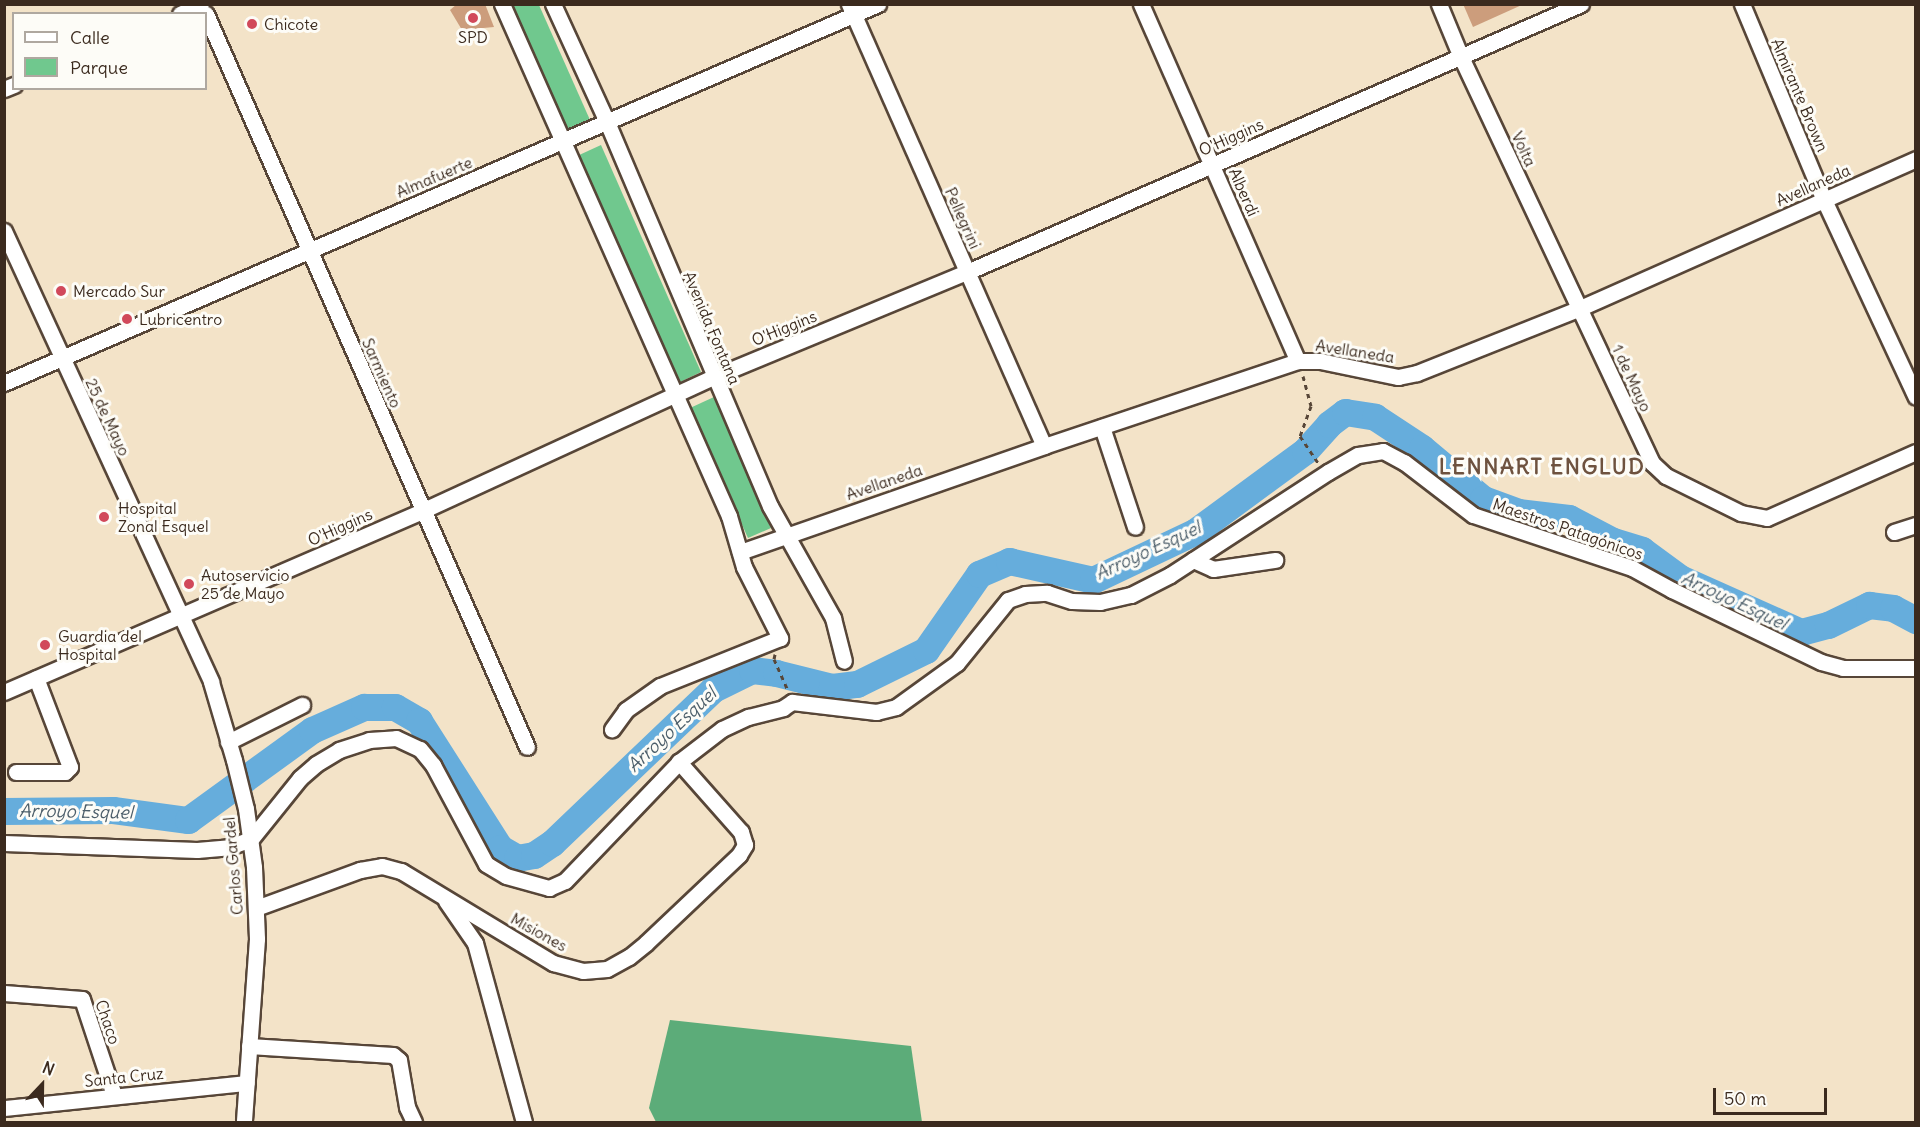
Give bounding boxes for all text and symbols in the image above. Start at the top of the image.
marker: SPD [466,11,480,25]
legend [12,12,207,90]
place label: Chicote [264,14,318,34]
marker: Chicote [245,17,259,31]
text: Calle [70,26,110,49]
place label: SPD [458,27,488,47]
street label: Almirante Brown [1767,35,1833,155]
text: Parque [70,56,128,79]
street label: O'Higgins [1196,114,1266,160]
street label: Volta [1508,128,1540,170]
street label: Almafuerte [393,152,475,202]
street label: Avellaneda [1773,160,1853,210]
street label: Alberdi [1225,165,1263,219]
street label: Pellegrini [941,184,985,252]
street label: Avenida Fontana [679,268,745,388]
place label: Mercado Sur [73,281,165,301]
marker: Mercado Sur [54,284,68,298]
street label: O'Higgins [749,306,819,350]
place label: Lubricentro [139,309,222,329]
marker: Lubricentro [120,312,134,326]
street label: Sarmiento [358,335,406,411]
street label: Avellaneda [1314,335,1396,367]
street label: 1 de Mayo [1608,341,1656,415]
street label: 25 de Mayo [82,375,134,459]
district label: LENNART ENGLUD [1439,454,1645,480]
street label: Avellaneda [843,460,925,504]
street label: Maestros Patagónicos [1490,494,1646,564]
place label: Hospital Zonal Esquel [118,498,209,536]
street label: O'Higgins [305,504,375,550]
marker: Hospital Zonal Esquel [95,508,113,526]
water label: Arroyo Esquel [1092,517,1204,585]
place label: Autoservicio 25 de Mayo [201,565,289,603]
water label: Arroyo Esquel [1678,567,1790,635]
marker: Autoservicio 25 de Mayo [182,577,196,591]
place label: Guardia del Hospital [58,626,142,664]
marker: Guardia del Hospital [36,636,54,654]
water label: Arroyo Esquel [623,683,721,777]
water label: Arroyo Esquel [19,800,133,824]
street label: Carlos Gardel [219,816,247,916]
street label: Misiones [507,909,571,955]
street label: Chaco [91,997,125,1047]
north arrow [12,1055,72,1115]
text: N [40,1057,58,1080]
street label: Santa Cruz [83,1063,165,1091]
scale bar [1716,1076,1830,1114]
text: 50 m [1724,1087,1766,1110]

